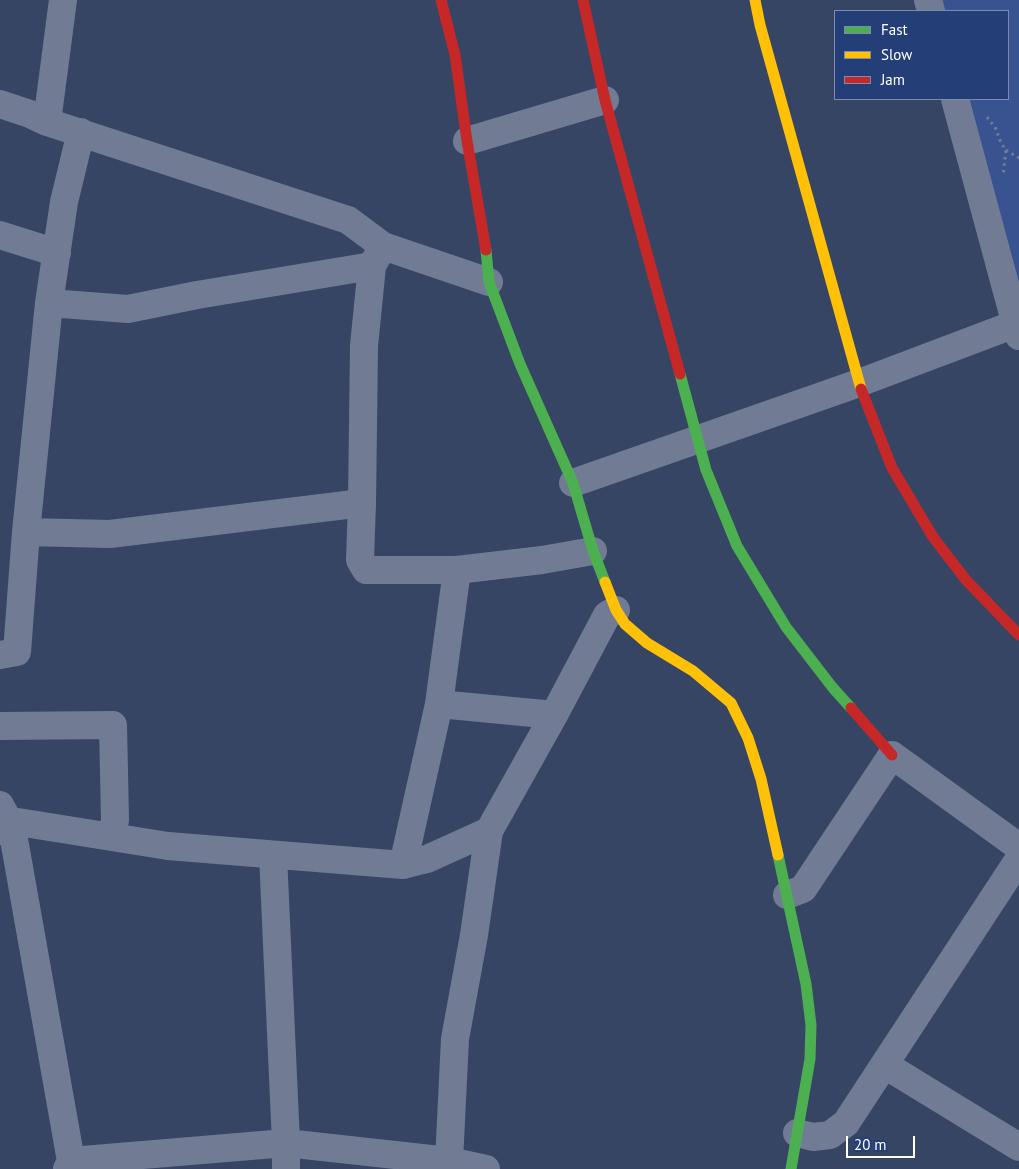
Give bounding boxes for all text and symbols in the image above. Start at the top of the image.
legend [834,10,1009,100]
text: Fast [881,20,908,39]
text: Slow [881,45,912,64]
text: Jam [881,70,905,89]
scale bar [849,1126,918,1158]
text: 20 m [854,1135,887,1154]

